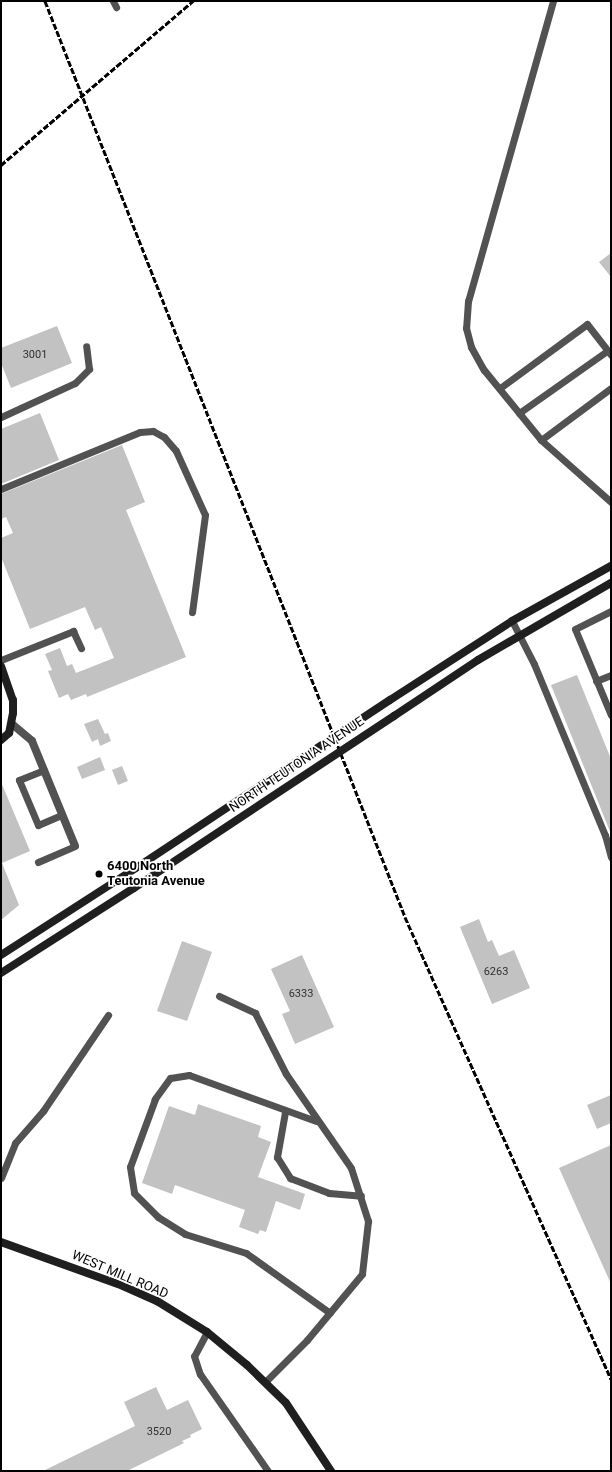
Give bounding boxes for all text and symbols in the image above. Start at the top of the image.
house number: 3001 [23,348,47,362]
street label: NORTH TEUTONIA AVENUE [227,714,367,816]
place label: 6400 North Teutonia Avenue [107,859,205,890]
marker: 6400 North Teutonia Avenue [94,869,104,879]
house number: 6263 [484,965,508,979]
house number: 6333 [289,987,313,1001]
street label: WEST MILL ROAD [69,1248,171,1302]
house number: 3520 [147,1425,171,1439]

